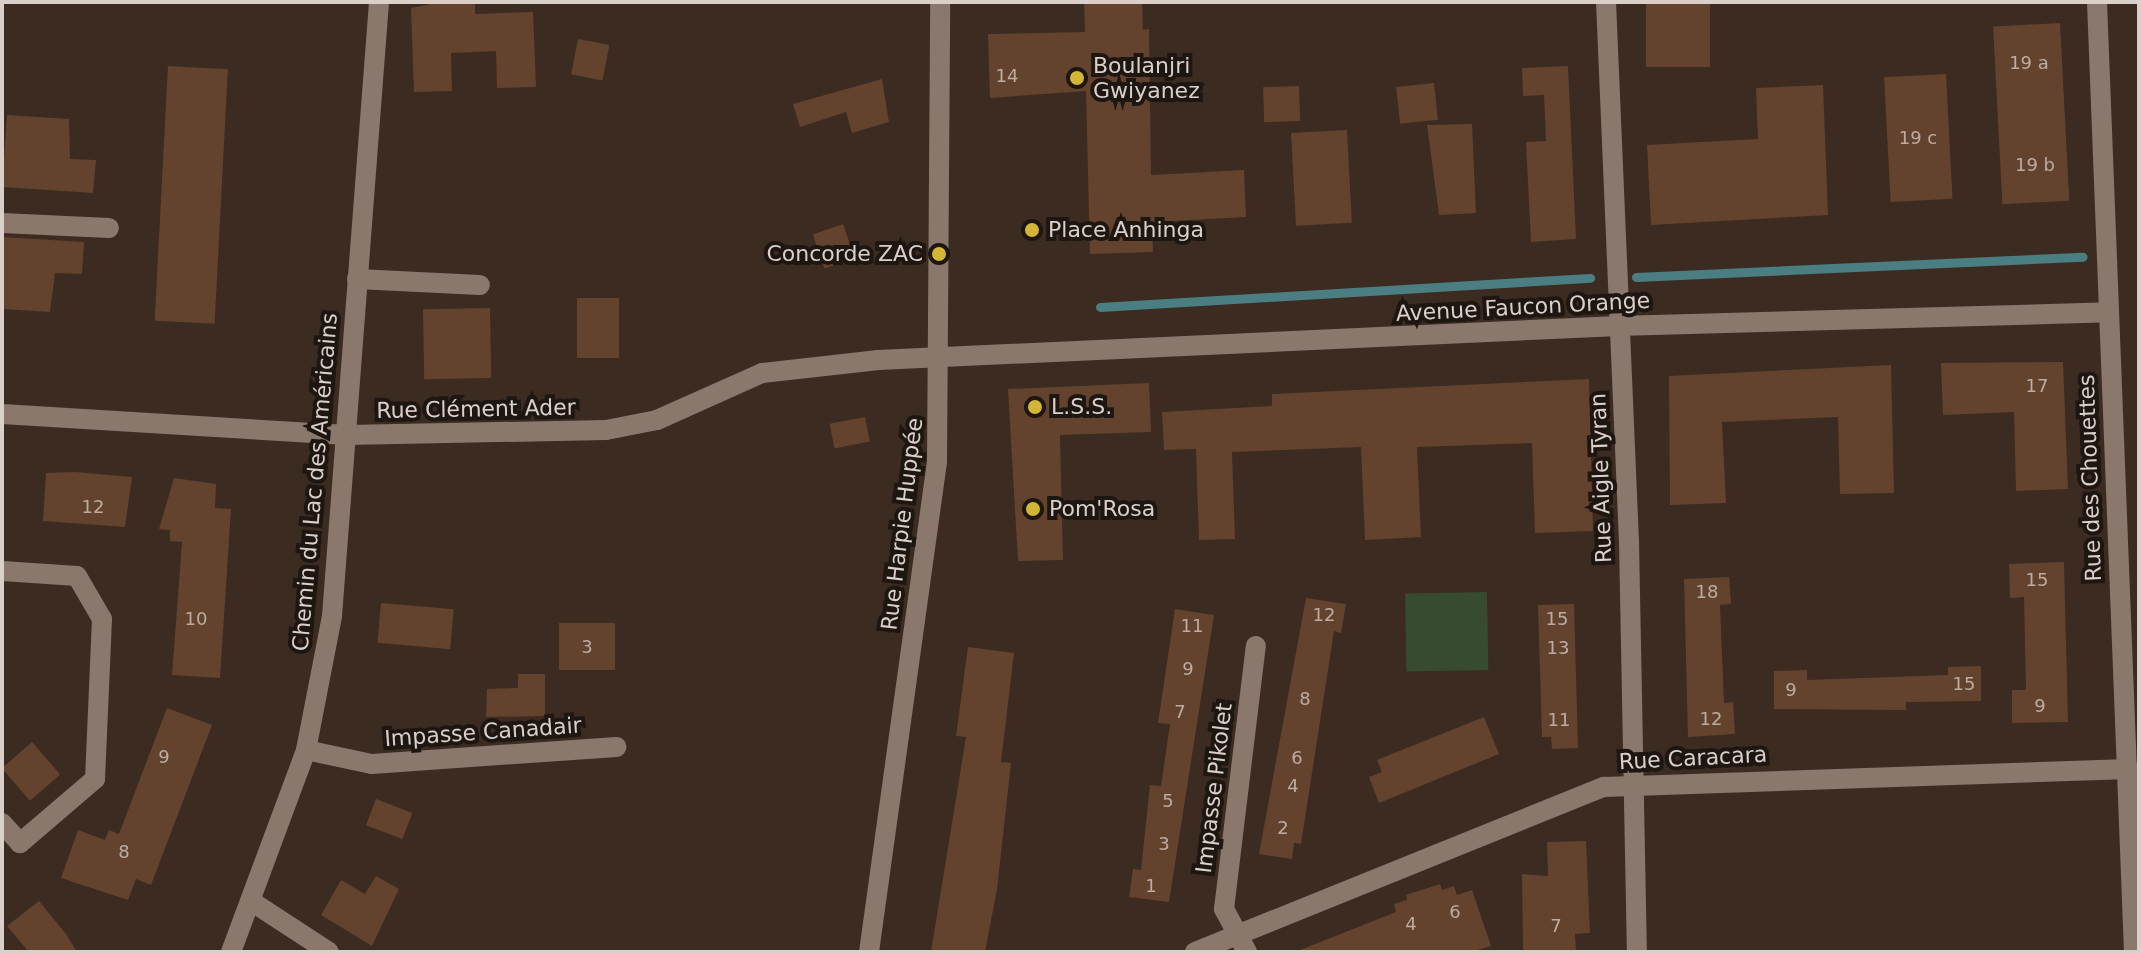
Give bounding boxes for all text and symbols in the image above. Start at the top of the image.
place label: Boulanjri Gwiyanez [1093,52,1200,104]
house number: 19 a [2009,52,2049,74]
house number: 14 [996,65,1018,87]
marker: Boulanjri Gwiyanez [1068,69,1086,87]
house number: 19 c [1899,127,1937,149]
house number: 19 b [2015,154,2055,176]
place label: Place Anhinga [1048,217,1204,243]
marker: Place Anhinga [1023,221,1041,239]
place label: Concorde ZAC [766,241,923,267]
marker: Concorde ZAC [930,245,948,263]
street label: Avenue Faucon Orange [1395,287,1651,327]
street label: Chemin du Lac des Américains [287,312,343,652]
street label: Rue des Chouettes [2073,374,2107,582]
house number: 17 [2026,375,2048,397]
street label: Rue Aigle Tyran [1585,393,1617,563]
street label: Rue Clément Ader [376,394,576,424]
place label: L.S.S. [1051,394,1112,420]
marker: L.S.S. [1026,398,1044,416]
street label: Rue Harpie Huppée [876,416,928,632]
house number: 12 [82,496,104,518]
place label: Pom'Rosa [1049,496,1155,522]
marker: Pom'Rosa [1024,500,1042,518]
house number: 15 [2026,569,2048,591]
house number: 18 [1696,581,1718,603]
house number: 12 [1313,604,1335,626]
house number: 10 [185,608,207,630]
house number: 15 [1546,608,1568,630]
house number: 11 [1181,615,1203,637]
house number: 3 [581,636,593,658]
house number: 13 [1547,637,1569,659]
house number: 9 [1182,658,1194,680]
house number: 15 [1953,673,1975,695]
house number: 9 [1785,679,1797,701]
house number: 8 [1299,688,1311,710]
house number: 9 [2034,695,2046,717]
house number: 7 [1174,701,1186,723]
street label: Impasse Pikolet [1190,701,1238,875]
house number: 12 [1700,708,1722,730]
house number: 11 [1548,709,1570,731]
street label: Impasse Canadair [383,712,583,752]
street label: Rue Caracara [1618,741,1768,775]
house number: 9 [158,746,170,768]
house number: 6 [1291,747,1303,769]
house number: 4 [1287,775,1299,797]
house number: 5 [1162,790,1174,812]
house number: 2 [1277,817,1289,839]
house number: 3 [1158,833,1170,855]
house number: 8 [118,841,130,863]
house number: 1 [1145,875,1157,897]
house number: 6 [1449,901,1461,923]
house number: 4 [1405,913,1417,935]
house number: 7 [1550,915,1562,937]

